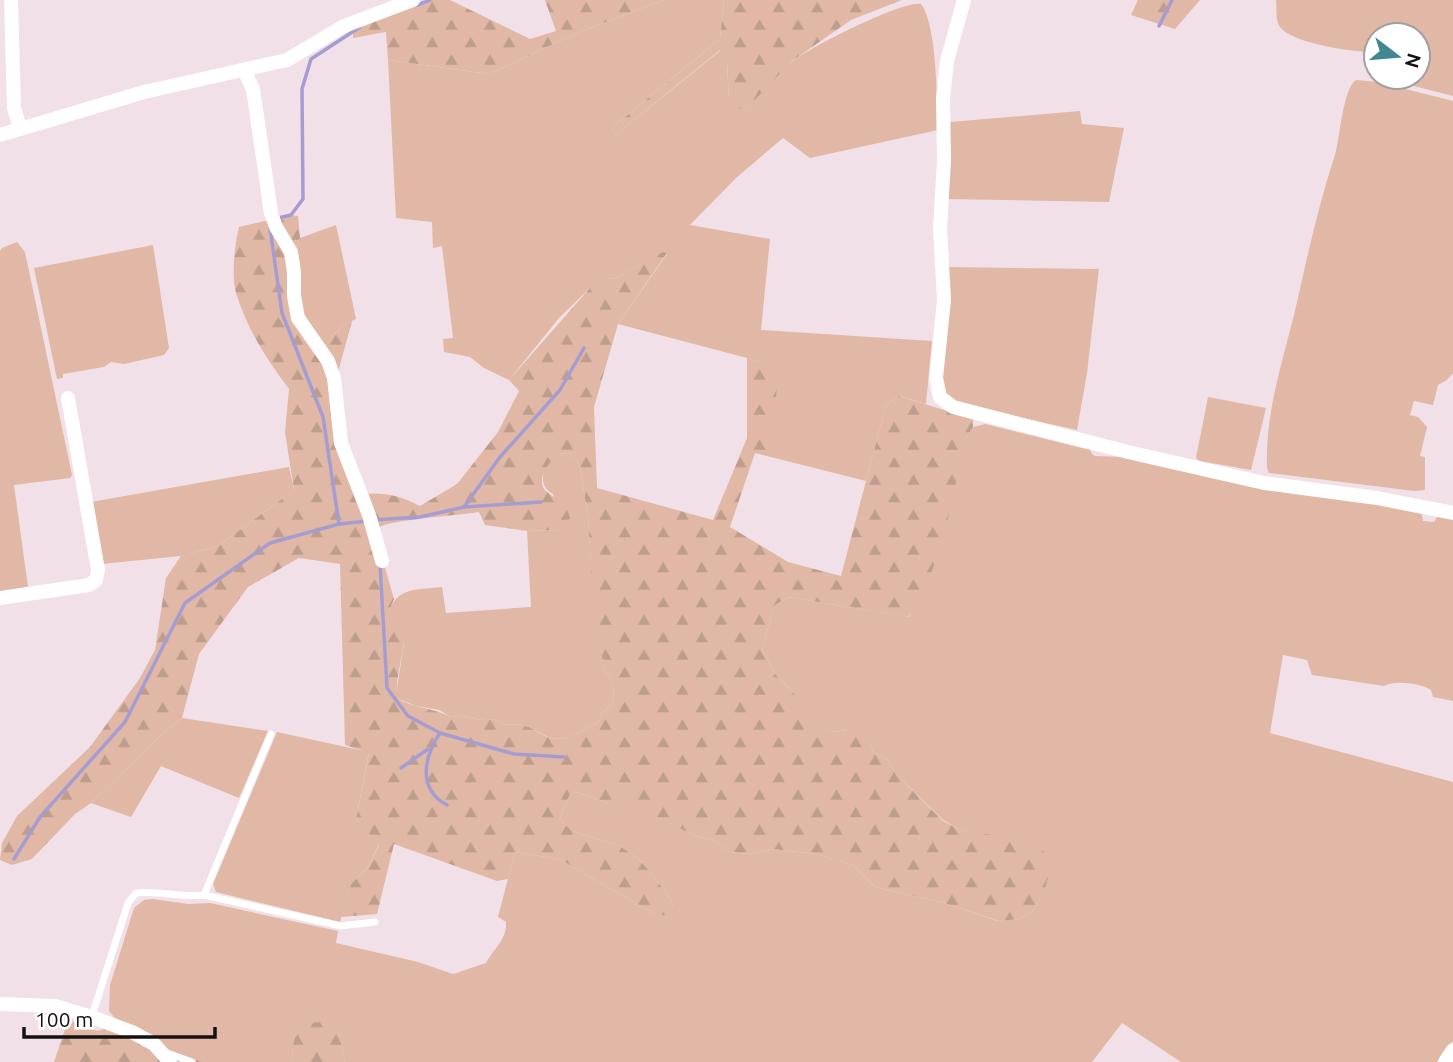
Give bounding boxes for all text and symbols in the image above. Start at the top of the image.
north arrow [1362,21,1432,91]
text: N [1401,51,1426,71]
scale bar [24,996,215,1040]
text: 100 m [35,1007,93,1031]

